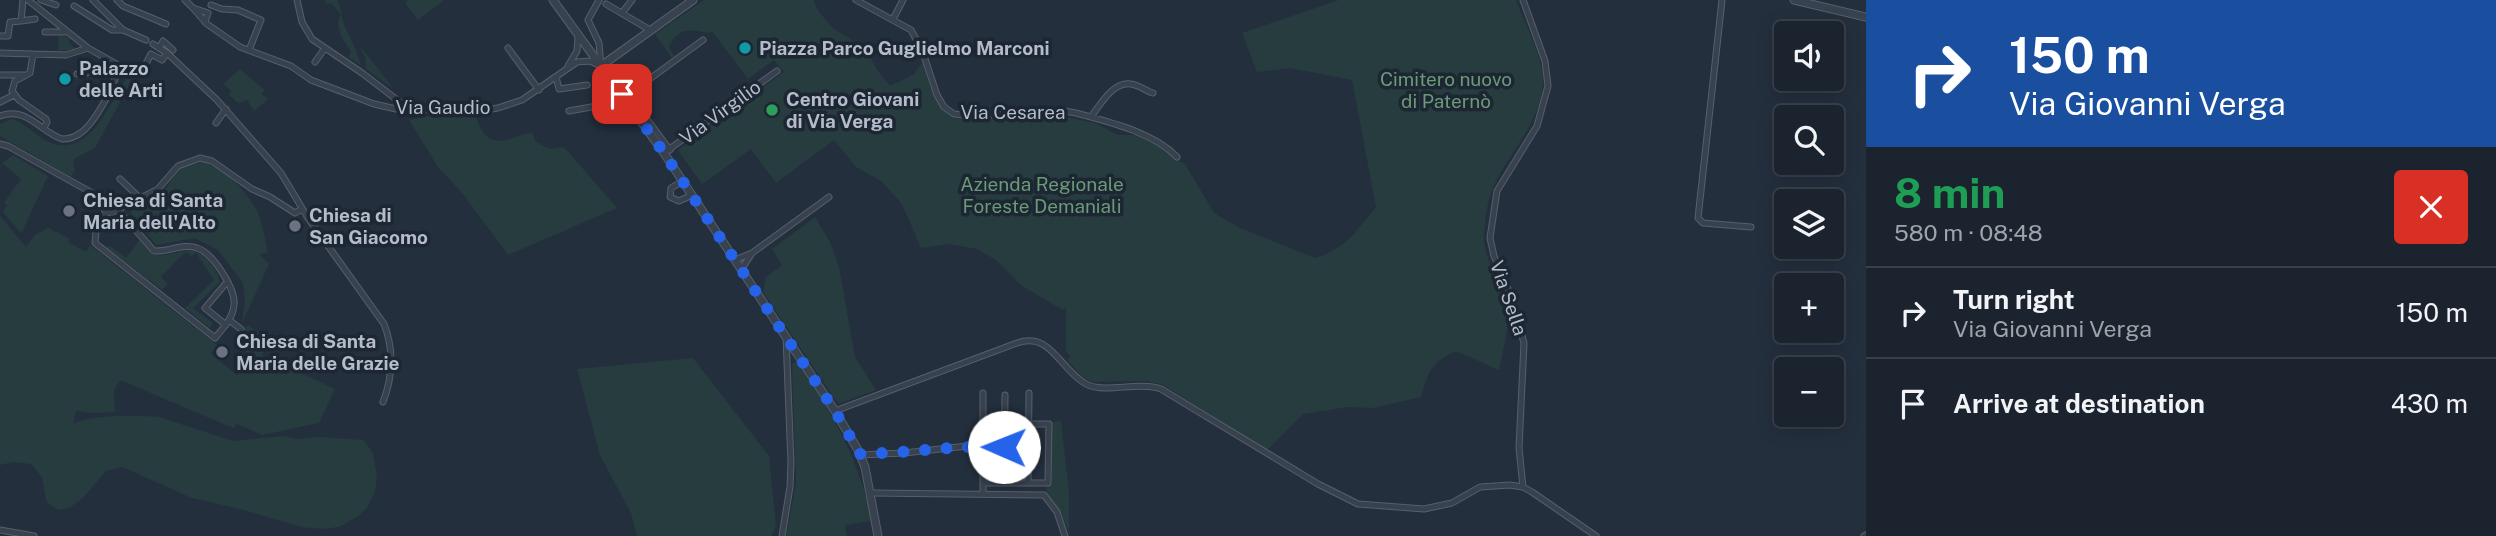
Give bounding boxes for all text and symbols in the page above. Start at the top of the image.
map controls [1774,21,1844,427]
button: sound [1774,21,1844,91]
text: 150 m [2009,26,2150,84]
icon: right [1894,28,1985,119]
place label: Piazza Parco Guglielmo Marconi [759,37,1050,59]
marker: Piazza Parco Guglielmo Marconi [737,40,753,56]
place label: Palazzo delle Arti [79,57,163,101]
pin [592,64,652,124]
park label: Cimitero nuovo di Paternò [1380,68,1512,112]
marker: Palazzo delle Arti [57,71,73,87]
icon: arrive [603,75,641,113]
street label: Via Virgilio [675,75,765,149]
text: Via Giovanni Verga [2009,85,2286,122]
place label: Centro Giovani di Via Verga [786,88,919,132]
street label: Via Gaudio [396,96,490,118]
street label: Via Cesarea [961,101,1065,123]
marker: Centro Giovani di Via Verga [764,102,780,118]
button: search [1774,105,1844,175]
text: 8 min [1894,168,2006,217]
button: close [2394,170,2468,244]
park label: Azienda Regionale Foreste Demaniali [960,173,1124,217]
place label: Chiesa di Santa Maria dell'Alto [83,189,223,233]
button: layers [1774,189,1844,259]
marker: Chiesa di Santa Maria dell'Alto [61,203,77,219]
place label: Chiesa di San Giacomo [309,204,428,248]
marker: Chiesa di San Giacomo [287,218,303,234]
text: 580 m · 08:48 [1894,219,2043,246]
street label: Via Sella [1486,258,1532,338]
button: + [1774,273,1844,343]
text: Turn right [1953,284,2075,315]
icon: right [1894,294,1932,332]
text: 150 m [2396,297,2468,328]
text: Via Giovanni Verga [1953,315,2152,342]
place label: Chiesa di Santa Maria delle Grazie [236,330,400,374]
marker: Chiesa di Santa Maria delle Grazie [214,344,230,360]
button: − [1774,357,1844,427]
icon: arrive [1894,385,1932,423]
text: Arrive at destination [1953,388,2205,419]
text: 430 m [2391,388,2468,419]
position arrow [967,410,1041,484]

